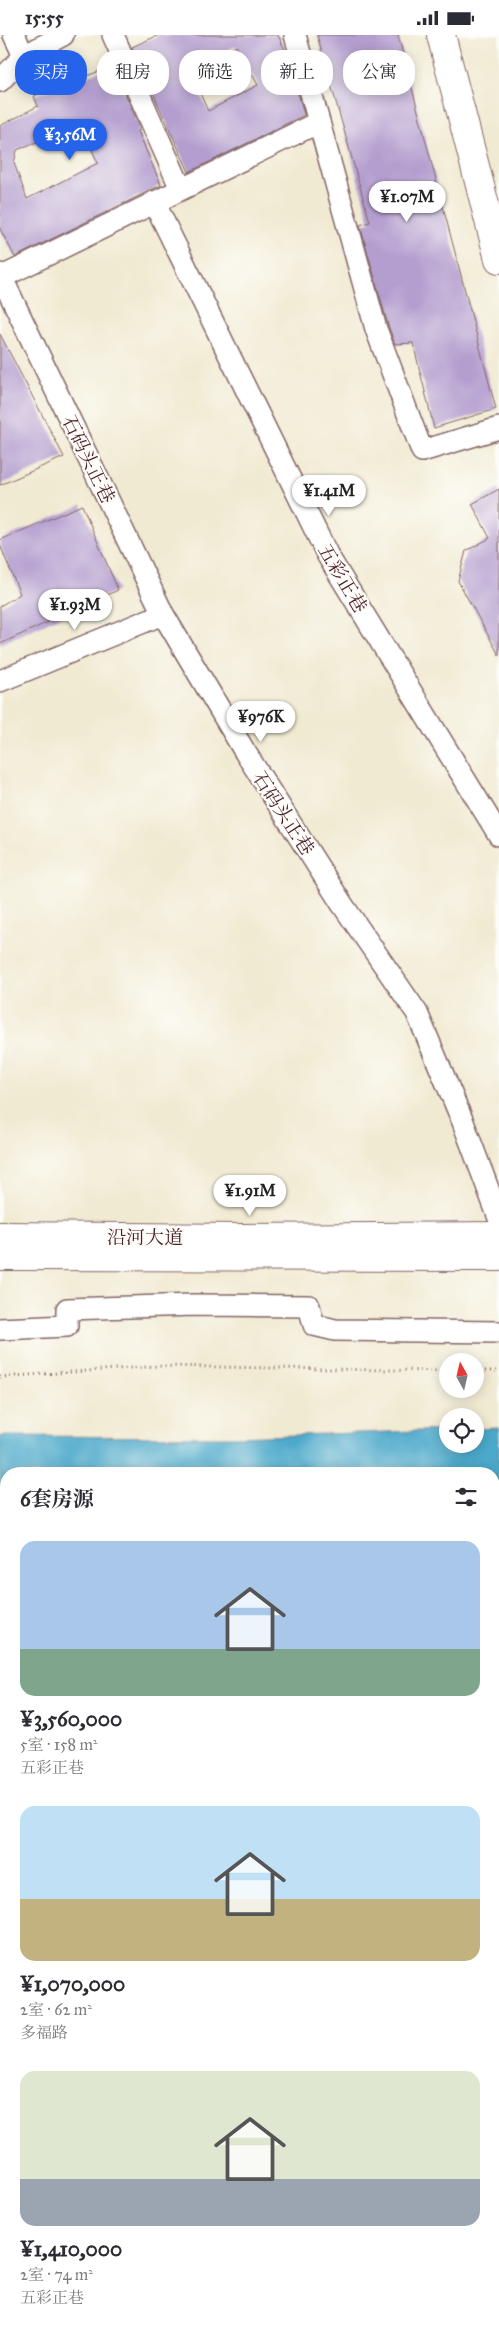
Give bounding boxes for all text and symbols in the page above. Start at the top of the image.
text: 15:55 [25,6,64,29]
chip: 买房 [15,50,87,95]
chip: 租房 [97,50,169,95]
chip: 筛选 [179,50,251,95]
chip: 新上 [261,50,333,95]
chip: 公寓 [343,50,415,95]
pin: ¥3.56M [29,119,111,161]
text: ¥3.56M [44,125,96,144]
pin: ¥1.07M [366,181,448,223]
text: ¥1.07M [380,187,434,206]
street label: 石码头正巷 [57,411,120,507]
pin: ¥1.41M [288,475,370,517]
text: ¥1.41M [303,481,355,500]
street label: 五彩正巷 [313,540,372,617]
pin: ¥1.93M [34,589,116,631]
text: ¥1.93M [49,595,101,614]
pin: ¥976K [226,701,296,743]
text: ¥976K [237,707,285,726]
street label: 石码头正巷 [248,767,319,859]
pin: ¥1.91M [209,1175,291,1217]
text: ¥1.91M [224,1181,276,1200]
street label: 沿河大道 [107,1226,183,1249]
north arrow [439,1353,484,1397]
map controls [439,1353,484,1453]
button: locate [439,1408,484,1453]
icon: filters [452,1483,480,1511]
text: 6套房源 [20,1486,94,1512]
icon: home [205,1574,295,1664]
text: ¥3,560,000 [20,1706,122,1732]
text: 5室 · 158 m² [20,1735,98,1754]
text: 五彩正巷 [20,1758,84,1777]
icon: home [205,1839,295,1929]
text: ¥1,070,000 [20,1971,125,1997]
text: 2室 · 62 m² [20,2000,92,2019]
text: 多福路 [20,2023,68,2042]
icon: home [205,2104,295,2194]
text: ¥1,410,000 [20,2236,122,2262]
text: 2室 · 74 m² [20,2265,93,2284]
text: 五彩正巷 [20,2288,84,2307]

